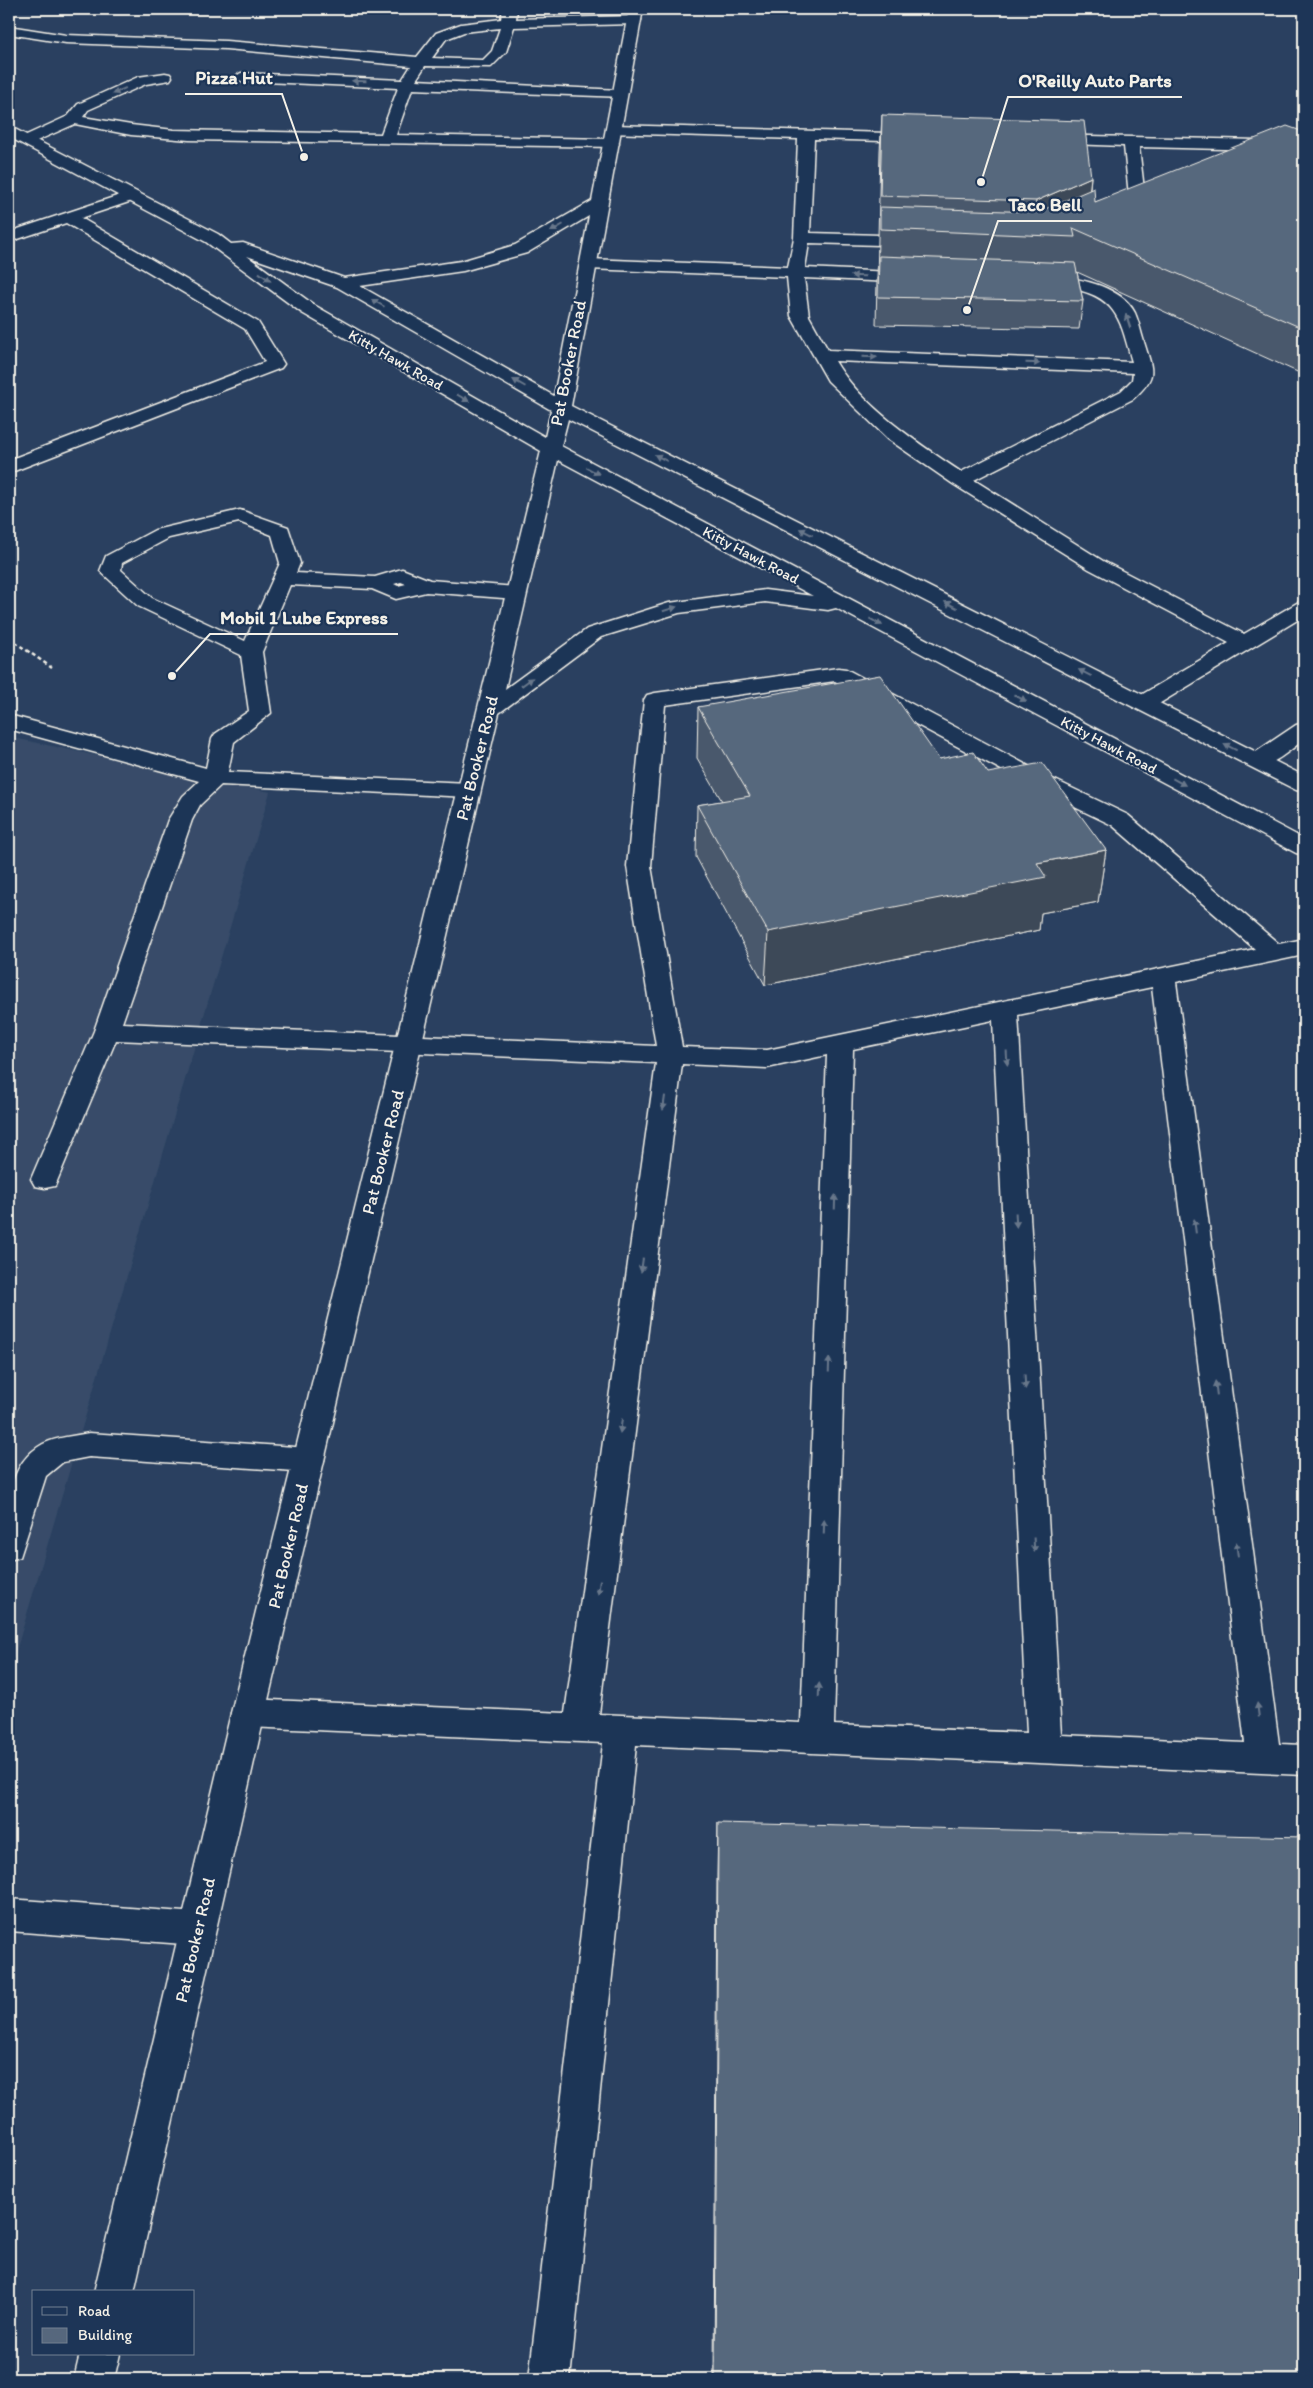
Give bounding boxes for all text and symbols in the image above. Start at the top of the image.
callout: Pizza Hut [185,60,282,94]
callout: O'Reilly Auto Parts [1008,63,1182,97]
text: Pizza Hut [195,66,273,89]
text: O'Reilly Auto Parts [1018,69,1172,92]
one-way arrow [350,77,366,85]
one-way arrow [112,87,126,95]
callout: Taco Bell [998,187,1092,221]
text: Taco Bell [1007,193,1082,216]
one-way arrow [551,223,564,232]
one-way arrow [258,272,271,283]
one-way arrow [850,272,866,280]
one-way arrow [371,298,385,307]
street label: Pat Booker Road [545,298,591,428]
one-way arrow [1124,313,1132,328]
street label: Kitty Hawk Road [345,326,447,395]
one-way arrow [863,353,879,361]
one-way arrow [1025,360,1041,368]
one-way arrow [512,379,526,388]
one-way arrow [457,394,470,403]
one-way arrow [654,454,668,462]
one-way arrow [587,467,600,476]
street label: Kitty Hawk Road [700,522,803,588]
one-way arrow [799,528,813,536]
callout: Mobil 1 Lube Express [210,600,398,634]
one-way arrow [943,601,958,609]
one-way arrow [663,605,678,613]
text: Mobil 1 Lube Express [220,606,389,629]
one-way arrow [869,618,883,626]
one-way arrow [1077,669,1092,677]
one-way arrow [520,677,534,687]
street label: Pat Booker Road [451,693,503,823]
one-way arrow [1012,694,1027,702]
street label: Kitty Hawk Road [1058,712,1161,778]
one-way arrow [1222,743,1237,751]
one-way arrow [1171,778,1186,786]
one-way arrow [1004,1050,1012,1066]
street label: Pat Booker Road [357,1087,409,1217]
one-way arrow [660,1096,668,1112]
one-way arrow [831,1194,839,1210]
one-way arrow [1013,1212,1021,1228]
one-way arrow [1191,1218,1199,1234]
one-way arrow [638,1257,646,1273]
one-way arrow [826,1357,834,1373]
one-way arrow [1022,1375,1030,1391]
one-way arrow [1212,1379,1220,1395]
one-way arrow [617,1418,625,1434]
street label: Pat Booker Road [263,1481,313,1611]
one-way arrow [820,1519,828,1535]
one-way arrow [1031,1537,1039,1553]
one-way arrow [1233,1540,1241,1556]
one-way arrow [595,1579,603,1595]
one-way arrow [815,1681,823,1697]
one-way arrow [1254,1702,1262,1718]
street label: Pat Booker Road [170,1875,220,2005]
legend [32,2290,195,2356]
text: Road [78,2302,111,2320]
text: Building [78,2326,132,2344]

